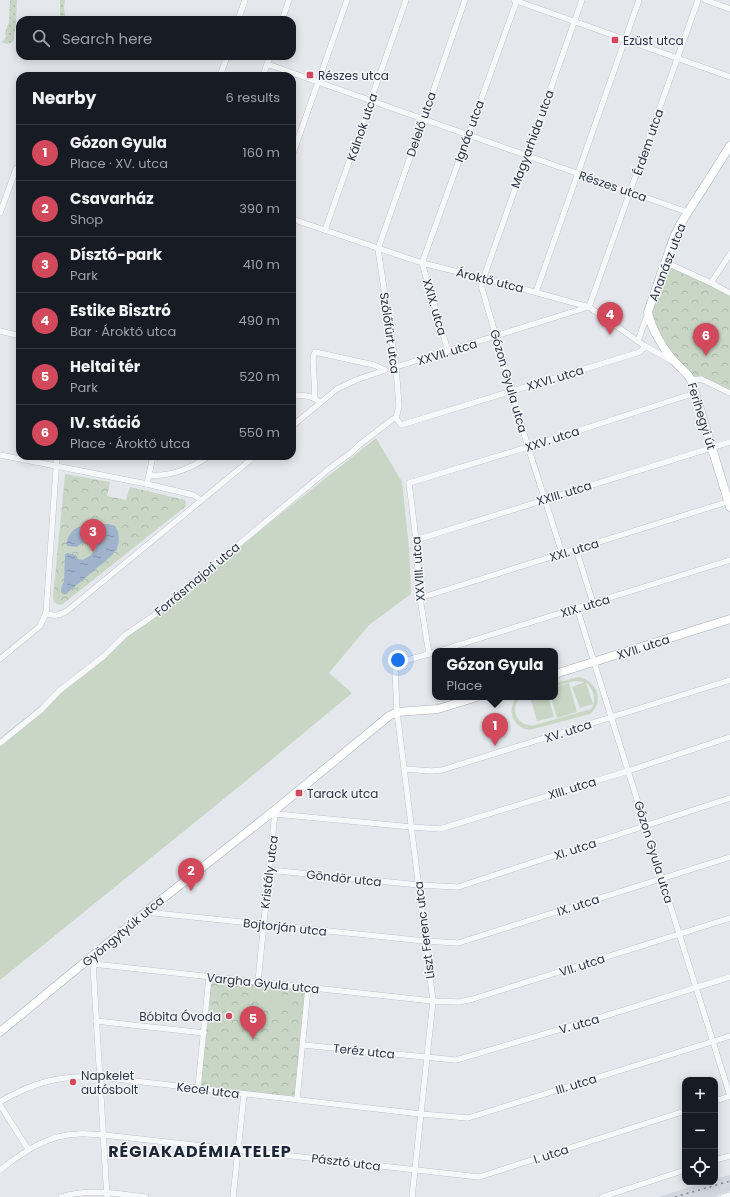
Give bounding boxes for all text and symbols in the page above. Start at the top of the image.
search box [16,16,296,60]
icon: search [30,27,52,49]
text: Search here [62,28,152,49]
place label: Ezüst utca [623,32,684,49]
marker: Ezüst utca [610,35,620,45]
place label: Részes utca [318,67,389,84]
marker: Részes utca [305,70,315,80]
text: Nearby [32,86,96,110]
text: 6 results [226,88,280,107]
street label: Magyarhida utca [506,88,558,190]
street label: Delelő utca [402,89,440,159]
street label: Kálnok utca [342,91,382,163]
street label: Ignác utca [450,98,488,164]
street label: Érdem utca [629,107,667,177]
text: Gózon Gyula [70,132,167,153]
text: 1 [43,143,47,162]
text: 160 m [243,143,280,162]
text: Place · XV. utca [70,154,168,173]
street label: Részes utca [577,166,649,206]
text: Csavarház [70,188,154,209]
text: 2 [41,199,49,218]
text: 390 m [239,199,280,218]
text: Shop [70,210,103,229]
street label: Ananász utca [644,221,690,303]
text: Dísztó-park [70,244,162,265]
text: 3 [41,255,49,274]
text: 410 m [243,255,280,274]
street label: Ároktő utca [454,263,526,297]
text: Park [70,266,98,285]
street label: XXIX. utca [419,277,451,337]
street label: Szőlőfürt utca [376,291,404,375]
text: Estike Bisztró [70,300,171,321]
pin: 4 [597,302,623,335]
text: 4 [41,311,49,330]
text: 490 m [239,311,280,330]
text: Bar · Ároktő utca [70,322,176,341]
pin: 6 [693,323,719,356]
street label: Gózon Gyula utca [486,327,532,435]
street label: XXVII. utca [415,335,479,369]
text: Heltai tér [70,356,140,377]
street label: XXVI. utca [524,361,586,395]
text: 5 [41,367,49,386]
text: 520 m [239,367,280,386]
text: Park [70,378,98,397]
street label: Ferihegyi út [684,380,720,452]
text: IV. stáció [70,412,141,433]
street label: XXV. utca [523,422,581,456]
text: 6 [41,423,49,442]
text: 550 m [239,423,280,442]
text: Place · Ároktő utca [70,434,190,453]
street label: XXIII. utca [534,477,594,509]
pin: 3 [80,519,106,552]
street label: XXI. utca [547,534,601,566]
street label: XXVIII. utca [407,536,429,602]
street label: Forrásmajori utca [151,538,243,620]
street label: XIX. utca [558,590,612,622]
street label: XVII. utca [614,630,672,664]
popup [432,648,558,700]
your location [388,650,408,670]
text: Gózon Gyula [447,654,543,675]
text: Place [447,676,482,695]
pin: 1 [482,713,508,746]
street label: XV. utca [542,715,594,747]
street label: XIII. utca [546,773,598,803]
place label: Tarack utca [307,785,378,802]
marker: Tarack utca [294,788,304,798]
street label: Gózon Gyula utca [630,799,678,905]
street label: Kristály utca [256,834,282,910]
street label: XI. utca [552,834,598,864]
pin: 2 [178,858,204,891]
street label: Göndör utca [306,866,382,890]
street label: Liszt Ferenc utca [410,880,438,980]
street label: IX. utca [555,890,601,920]
street label: Gyöngytyúk utca [78,892,168,970]
street label: Bojtorján utca [242,914,328,940]
street label: VII. utca [557,950,607,980]
street label: Vargha Gyula utca [206,969,320,997]
pin: 5 [240,1006,266,1039]
place label: Bóbita Óvoda [139,1008,221,1025]
street label: V. utca [557,1010,601,1038]
marker: Bóbita Óvoda [224,1011,234,1021]
street label: Teréz utca [332,1039,396,1063]
place label: Napkelet autósbolt [81,1067,138,1098]
street label: III. utca [553,1070,599,1098]
marker: Napkelet autósbolt [68,1077,78,1087]
map controls [682,1077,718,1185]
button: + [682,1077,718,1113]
street label: Kecel utca [176,1078,240,1102]
button: − [682,1113,718,1149]
district label: RÉGIAKADÉMIATELEP [108,1140,292,1163]
street label: I. utca [531,1140,571,1168]
street label: Pásztó utca [310,1149,382,1175]
button: locate [682,1149,718,1185]

